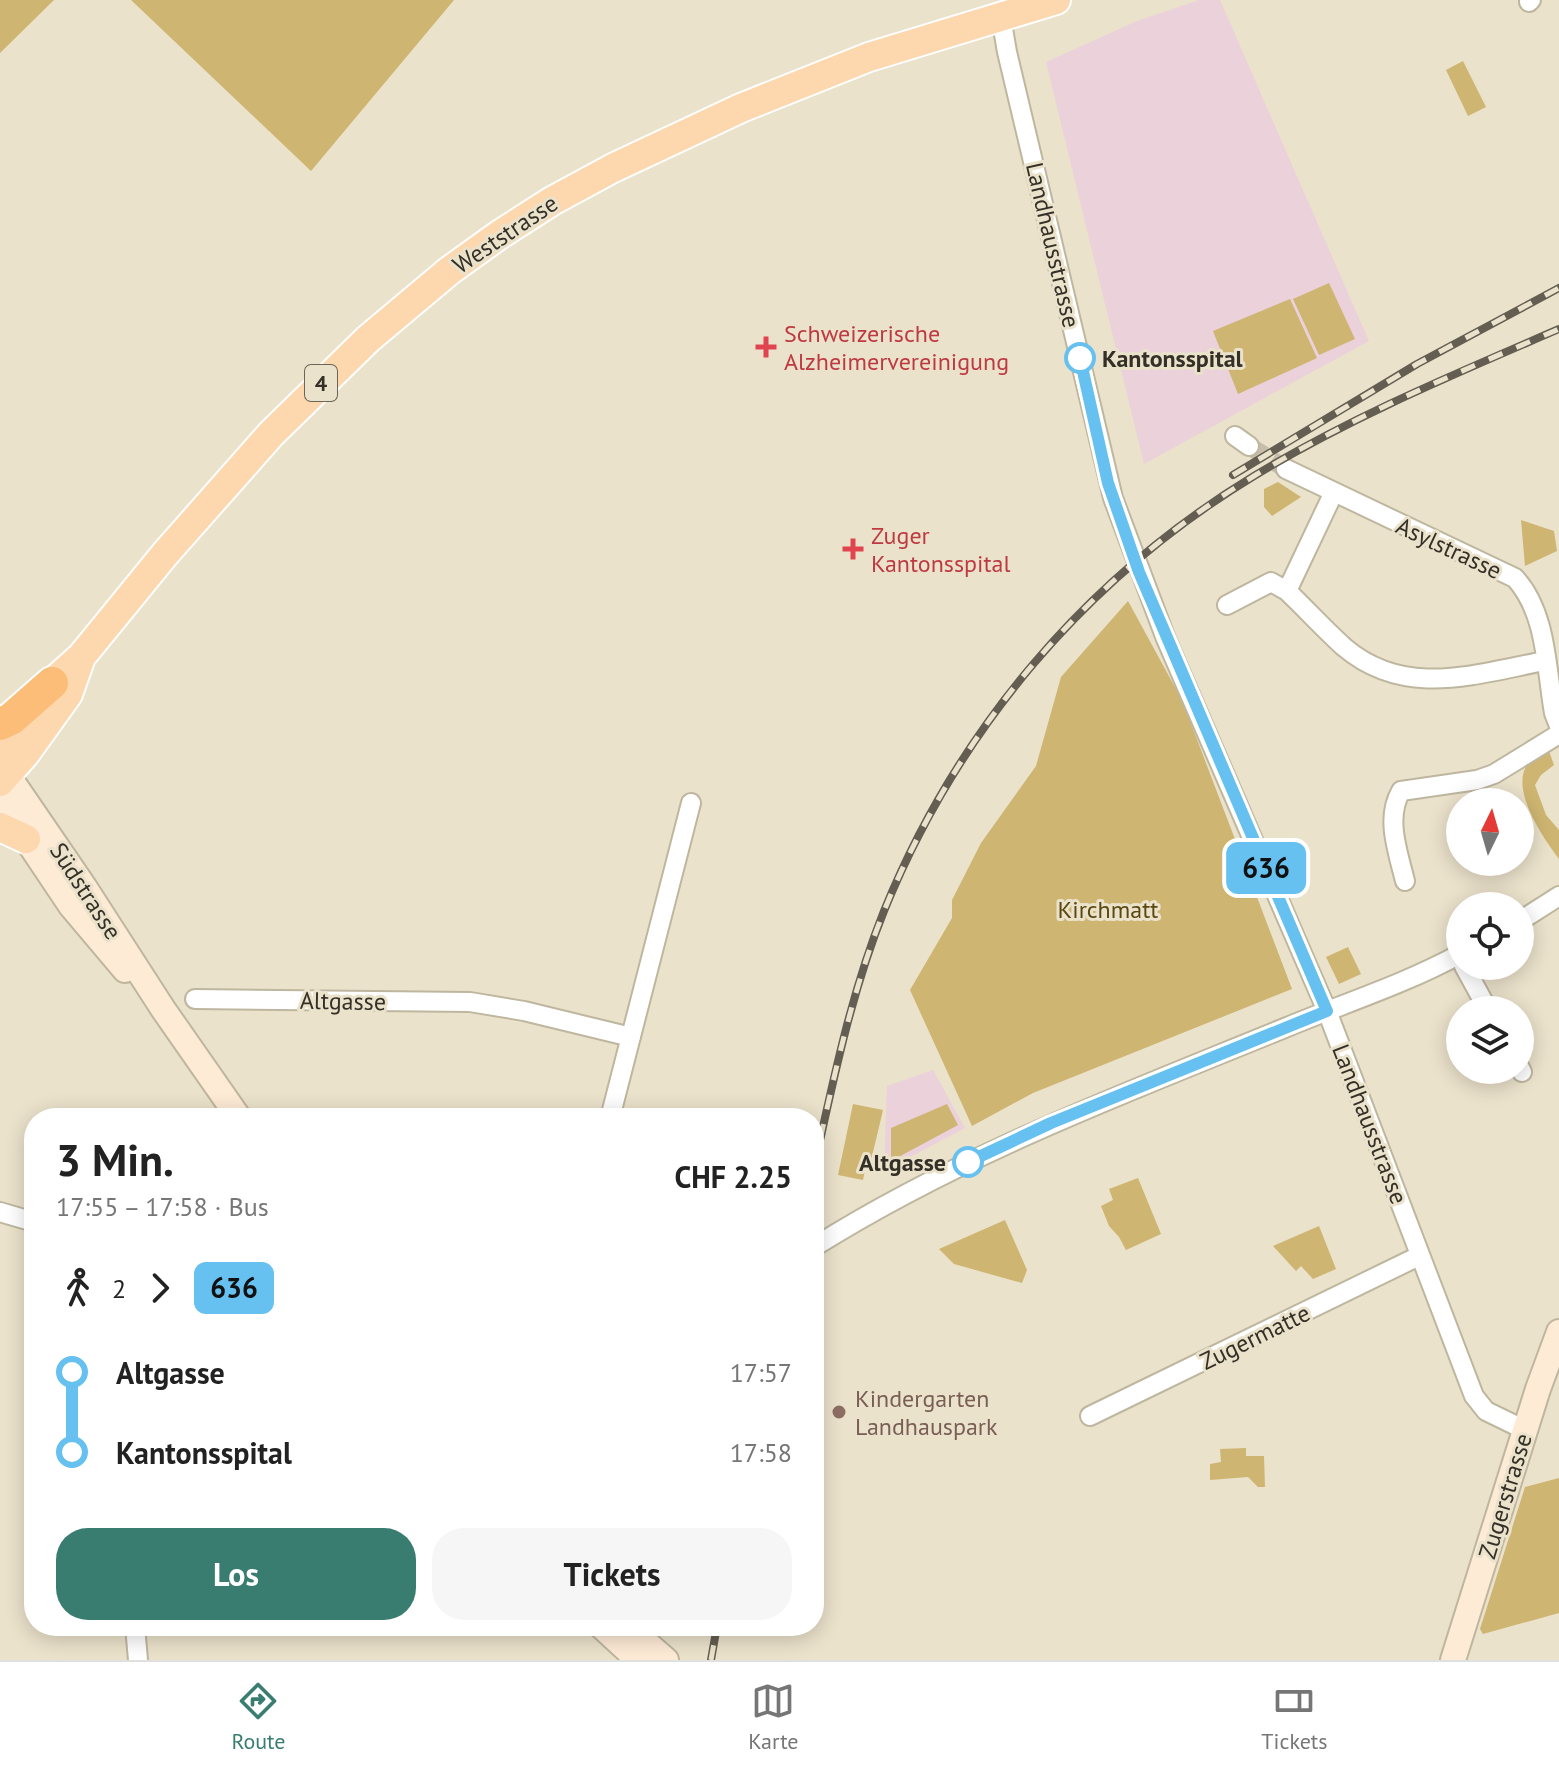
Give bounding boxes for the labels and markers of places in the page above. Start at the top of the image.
place label: Schweizerische Alzheimervereinigung [784,318,1009,377]
marker: Schweizerische Alzheimervereinigung [755,336,777,358]
marker: Kantonsspital [1065,343,1095,373]
place label: Kantonsspital [1102,343,1244,374]
place label: Zuger Kantonsspital [871,520,1011,579]
marker: Zuger Kantonsspital [842,538,864,560]
place label: Altgasse [859,1147,946,1178]
marker: Altgasse [953,1147,983,1177]
place label: Kindergarten Landhauspark [855,1383,998,1442]
marker: Kindergarten Landhauspark [830,1403,848,1421]

